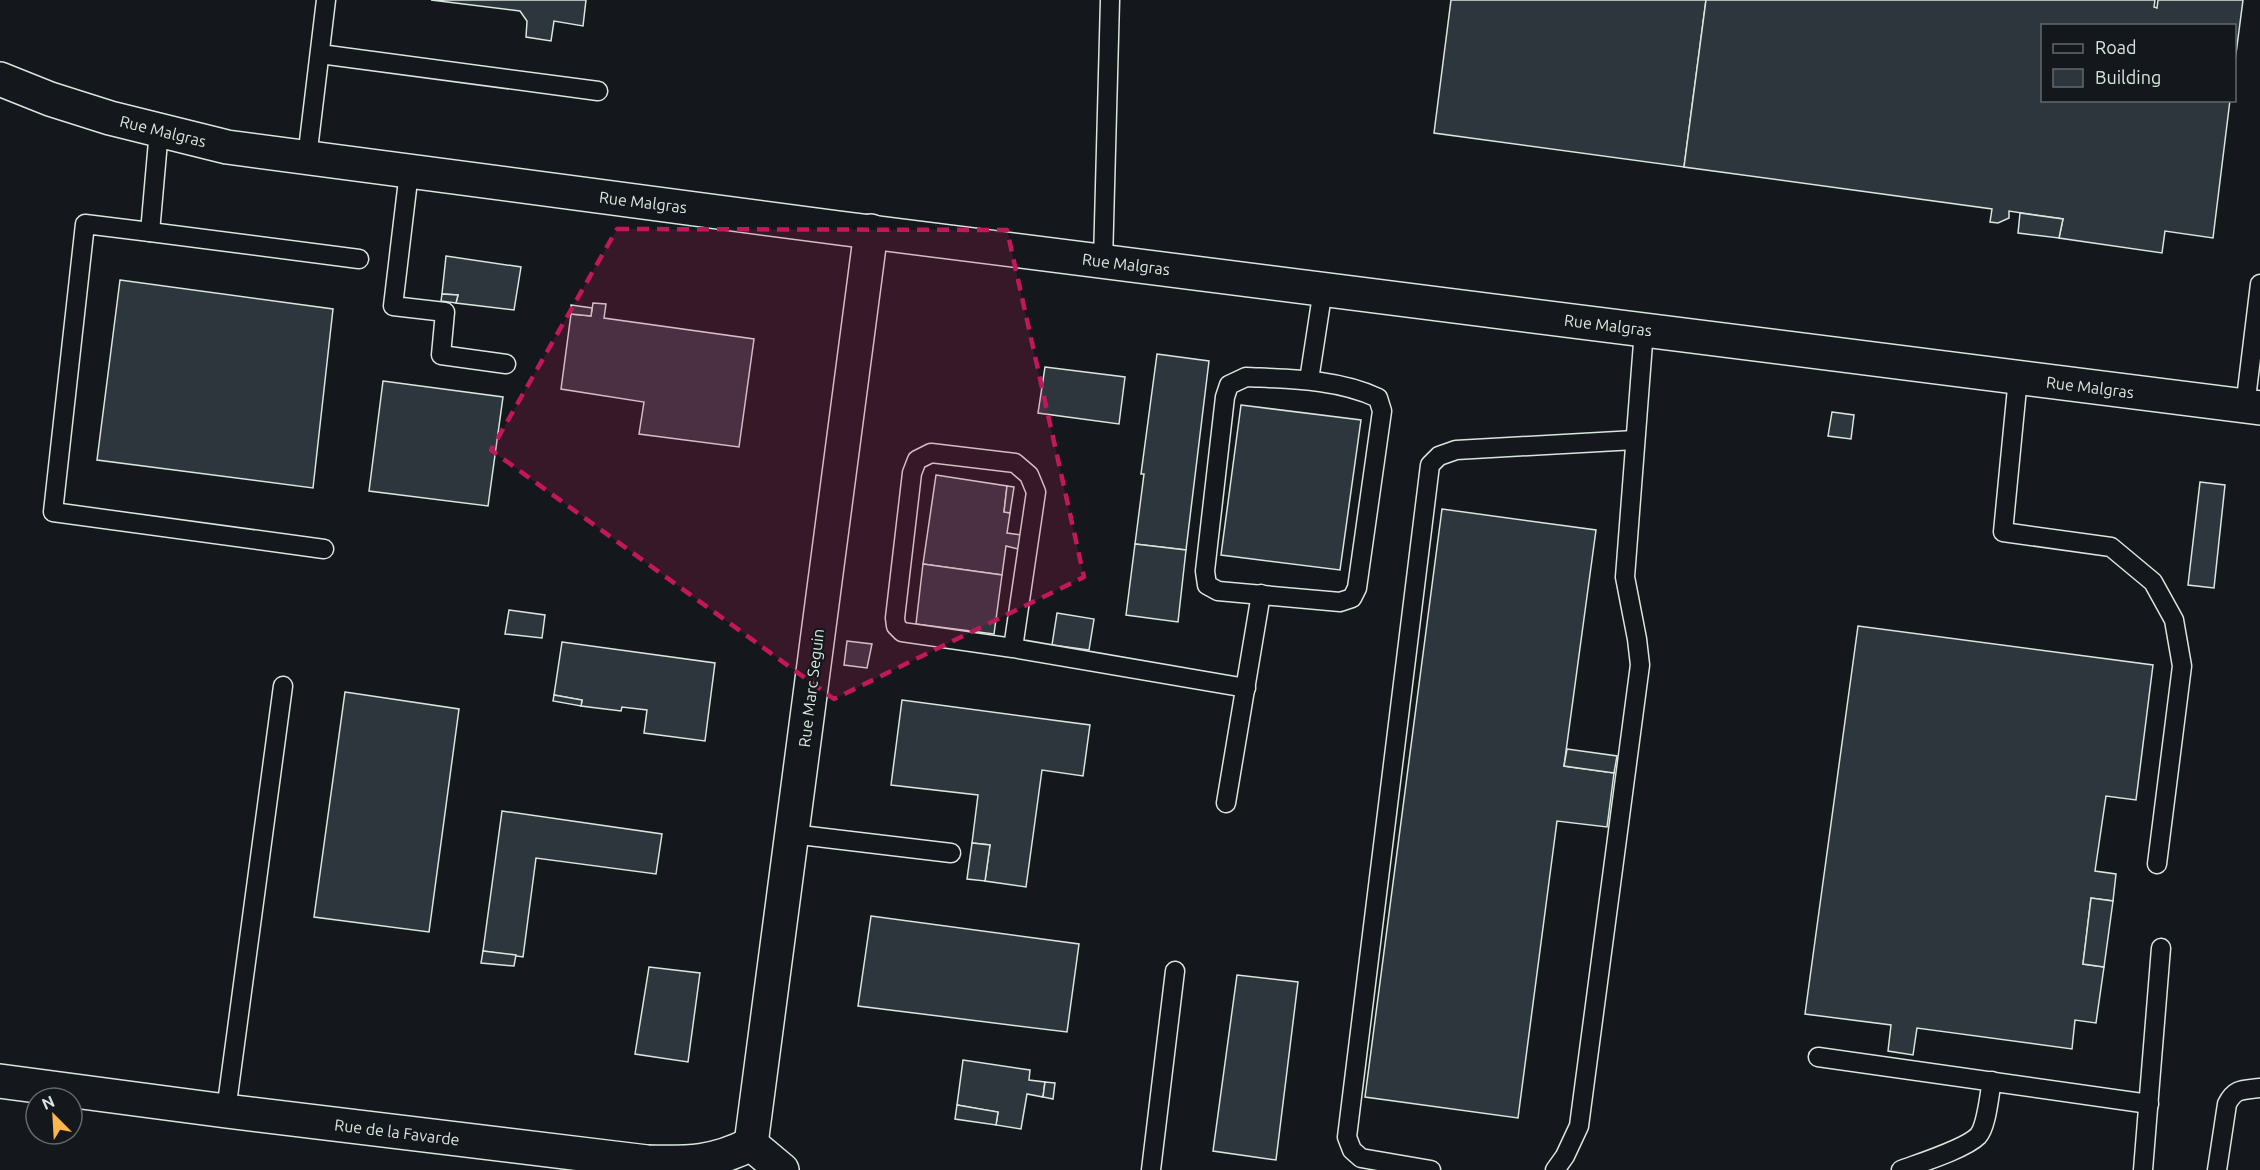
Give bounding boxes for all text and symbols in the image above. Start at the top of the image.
legend [2041,24,2236,102]
text: Road [2095,37,2137,57]
text: Building [2095,67,2161,87]
street label: Rue Malgras [118,112,208,150]
street label: Rue Malgras [598,188,688,216]
street label: Rue Malgras [1081,250,1171,278]
street label: Rue Malgras [1563,311,1653,339]
street label: Rue Malgras [2045,373,2135,401]
street label: Rue Marc Seguin [795,628,827,748]
north arrow [24,1086,84,1146]
text: N [39,1092,57,1113]
street label: Rue de la Favarde [333,1115,461,1149]

